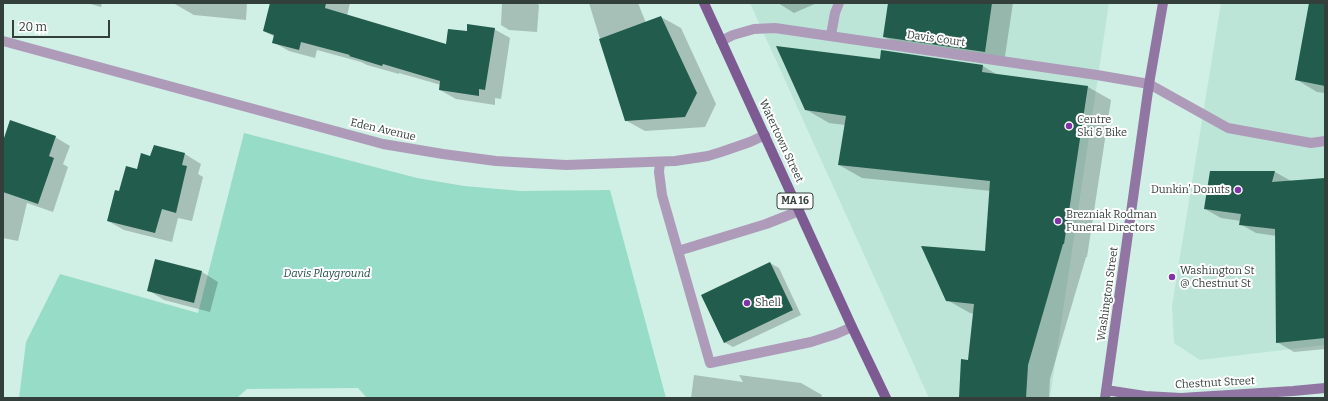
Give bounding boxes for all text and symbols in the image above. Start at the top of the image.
scale bar [14,12,112,38]
text: 20 m [19,20,47,34]
street label: Davis Court [906,28,966,50]
street label: Watertown Street [756,97,806,185]
place label: Centre Ski & Bike [1077,113,1127,139]
street label: Eden Avenue [349,116,417,144]
marker: Centre Ski & Bike [1064,121,1074,131]
place label: Dunkin' Donuts [1151,183,1230,197]
marker: Dunkin' Donuts [1233,185,1243,195]
road number: MA 16 [777,193,813,209]
place label: Brezniak Rodman Funeral Directors [1066,208,1157,234]
marker: Brezniak Rodman Funeral Directors [1053,216,1063,226]
street label: Washington Street [1095,246,1121,342]
place label: Washington St @ Chestnut St [1180,264,1255,290]
park label: Davis Playground [283,267,371,281]
marker: Washington St @ Chestnut St [1167,272,1177,282]
place label: Shell [755,296,781,310]
marker: Shell [742,298,752,308]
street label: Chestnut Street [1175,374,1255,392]

